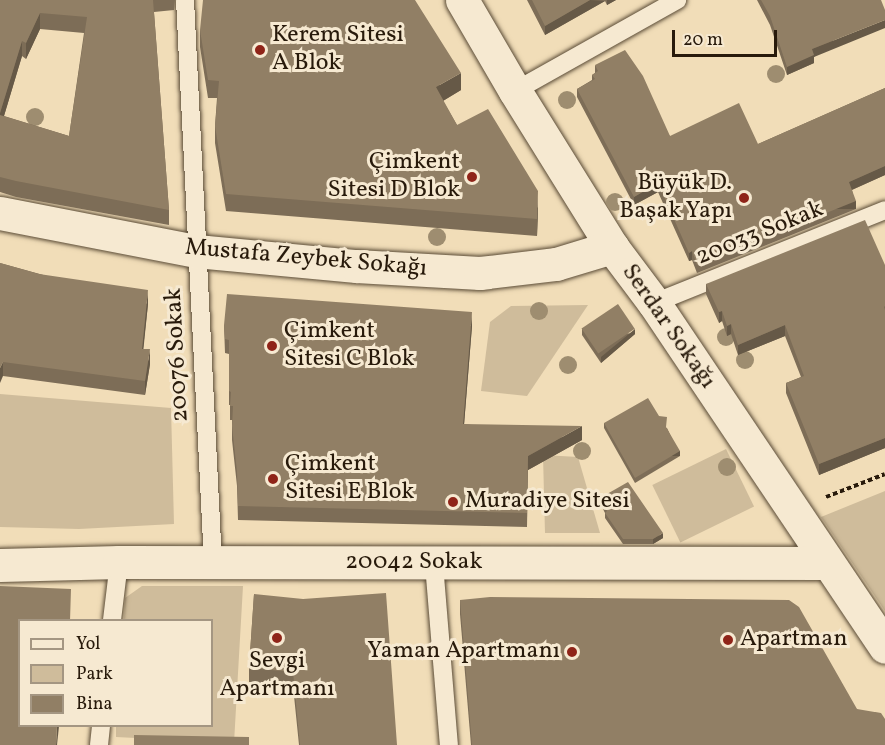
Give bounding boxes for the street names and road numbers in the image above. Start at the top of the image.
street label: 20033 Sokak [692,195,828,273]
street label: Mustafa Zeybek Sokağı [184,234,428,284]
street label: Serdar Sokağı [615,259,721,395]
street label: 20076 Sokak [160,287,196,423]
street label: 20042 Sokak [345,549,483,577]

